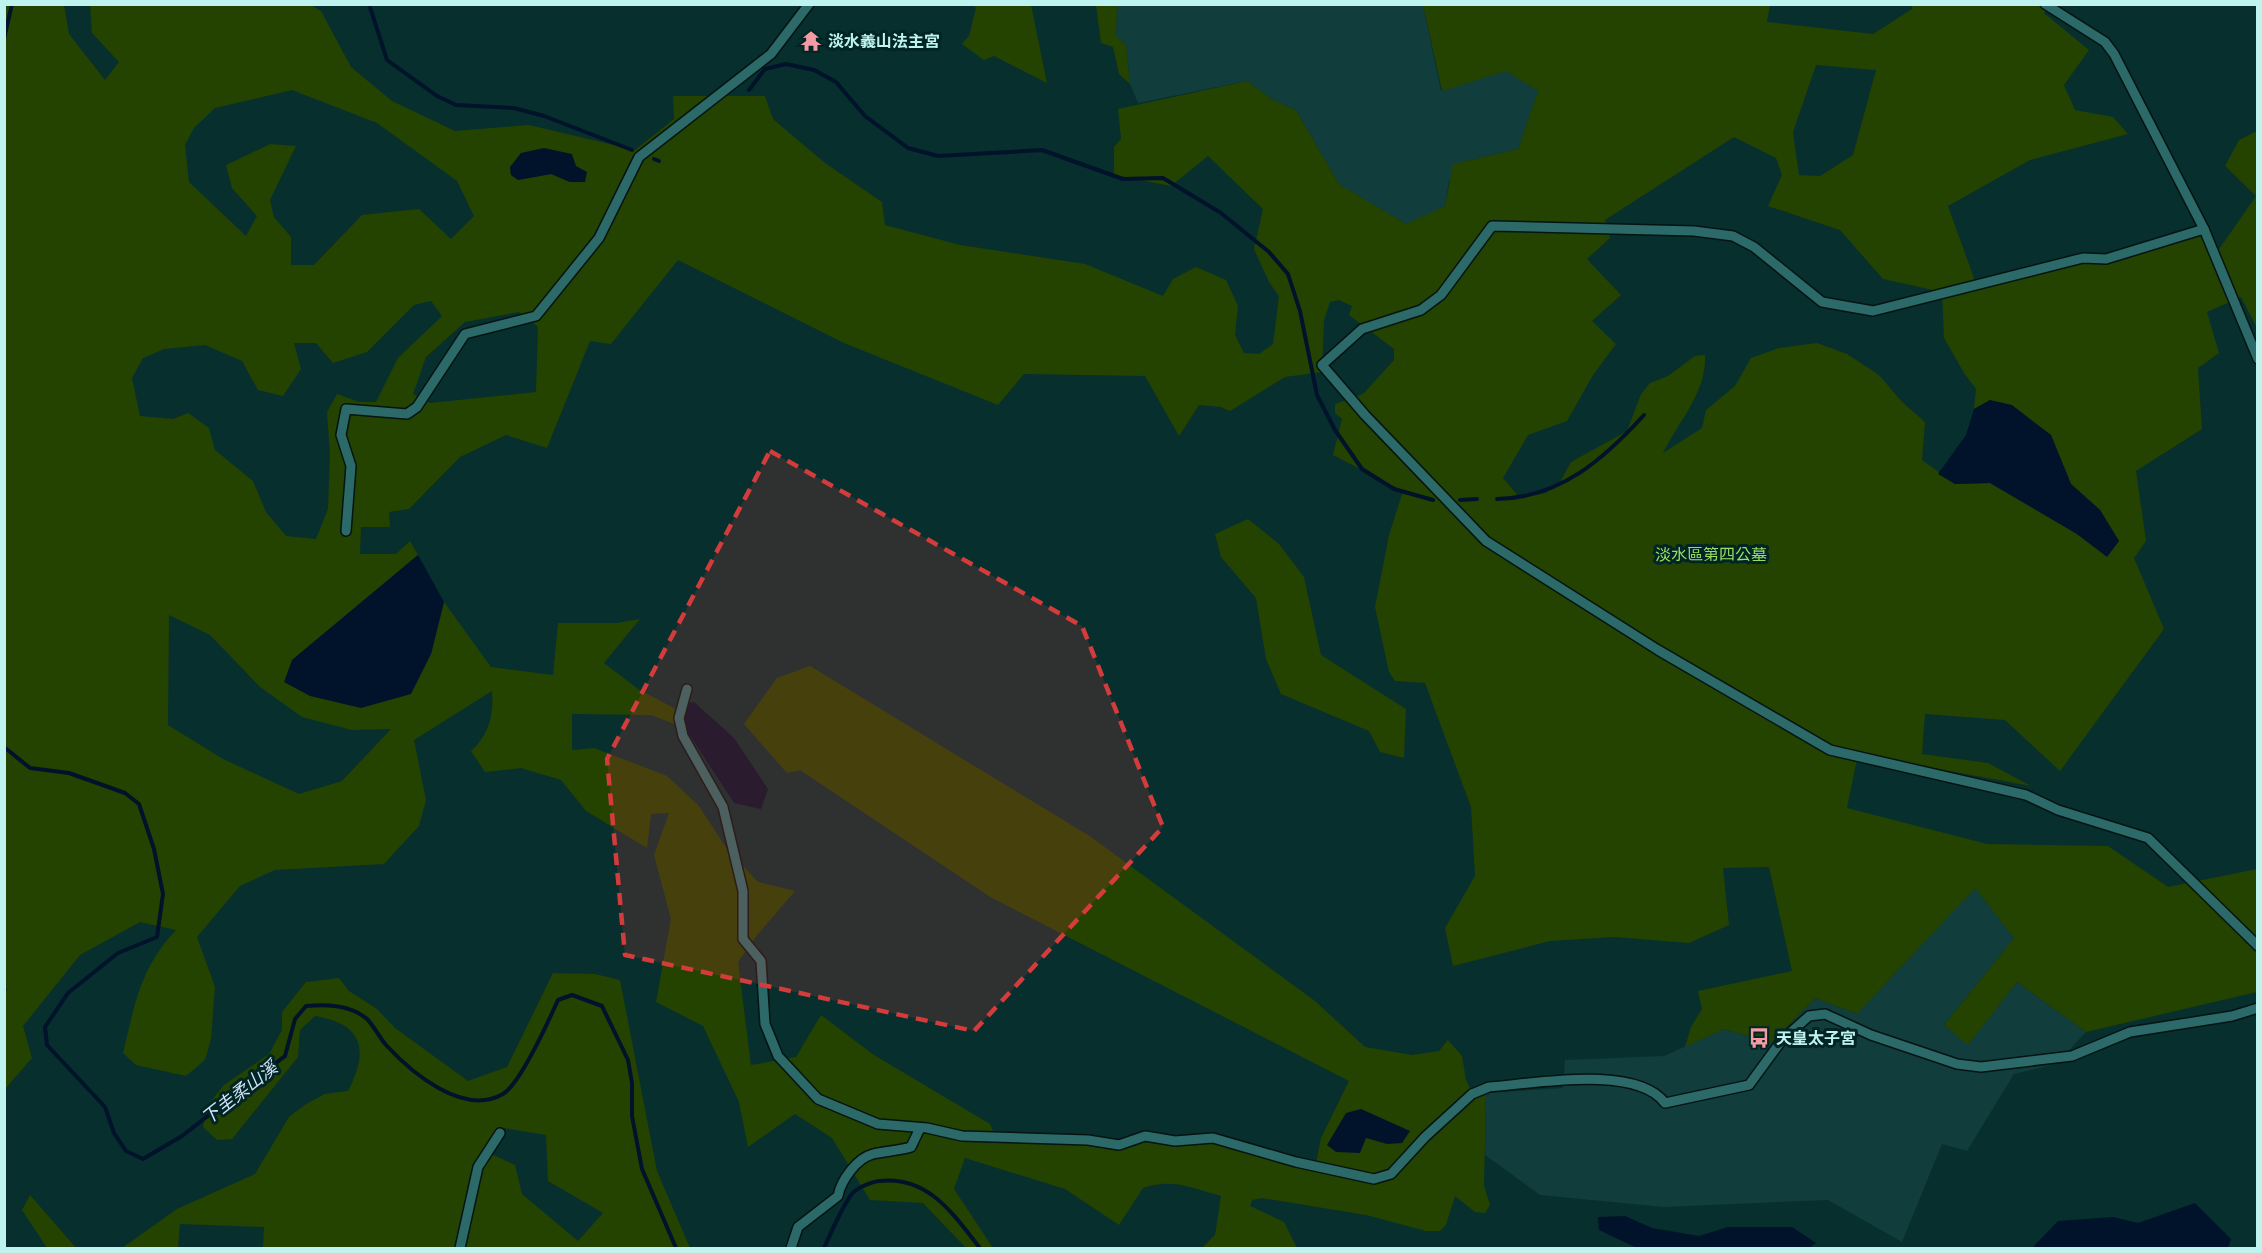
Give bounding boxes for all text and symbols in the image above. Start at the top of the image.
temple icon: 淡水義山法主宮 [799,29,823,53]
place label: 淡水義山法主宮 [828,30,940,52]
park label: 淡水區第四公墓 [1655,543,1767,565]
bus stop icon: 天皇太子宮 [1747,1026,1771,1050]
place label: 天皇太子宮 [1776,1027,1856,1049]
water label: 下圭柔山溪 [196,1053,284,1129]

